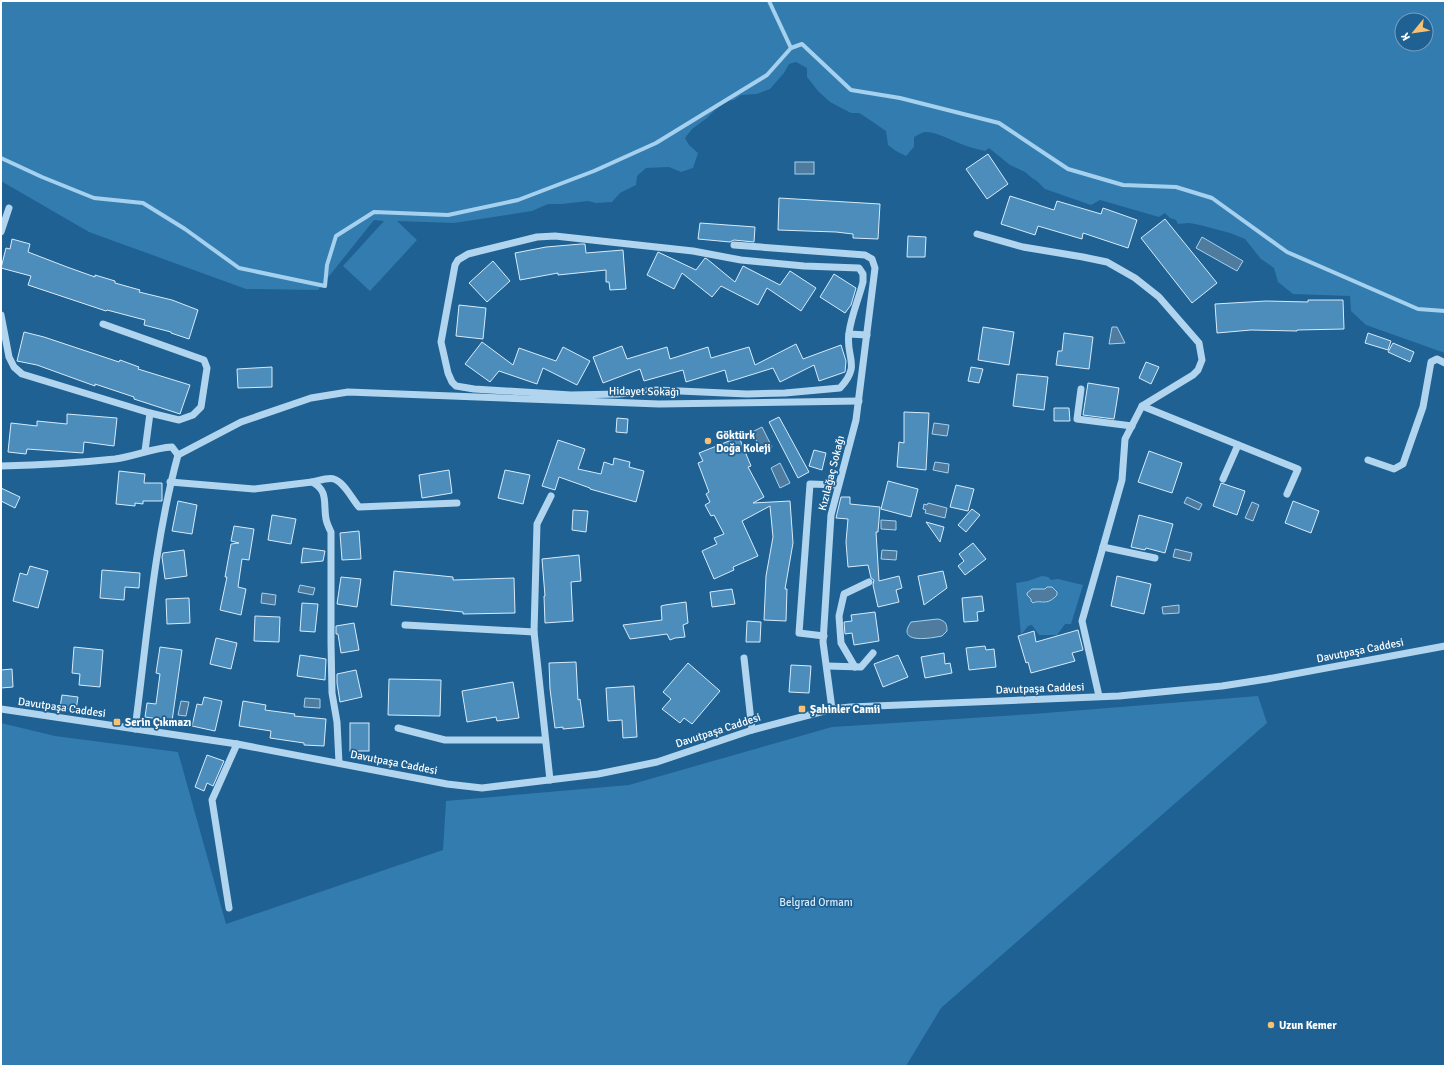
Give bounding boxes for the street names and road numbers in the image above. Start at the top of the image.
street label: Hidayet Sokağı [609,384,679,399]
street label: Kızılağaç Sokağı [816,434,847,512]
street label: Davutpaşa Caddesi [1315,636,1405,665]
street label: Davutpaşa Caddesi [996,680,1085,697]
street label: Davutpaşa Caddesi [17,695,107,720]
street label: Davutpaşa Caddesi [674,711,762,750]
street label: Davutpaşa Caddesi [349,748,439,777]

